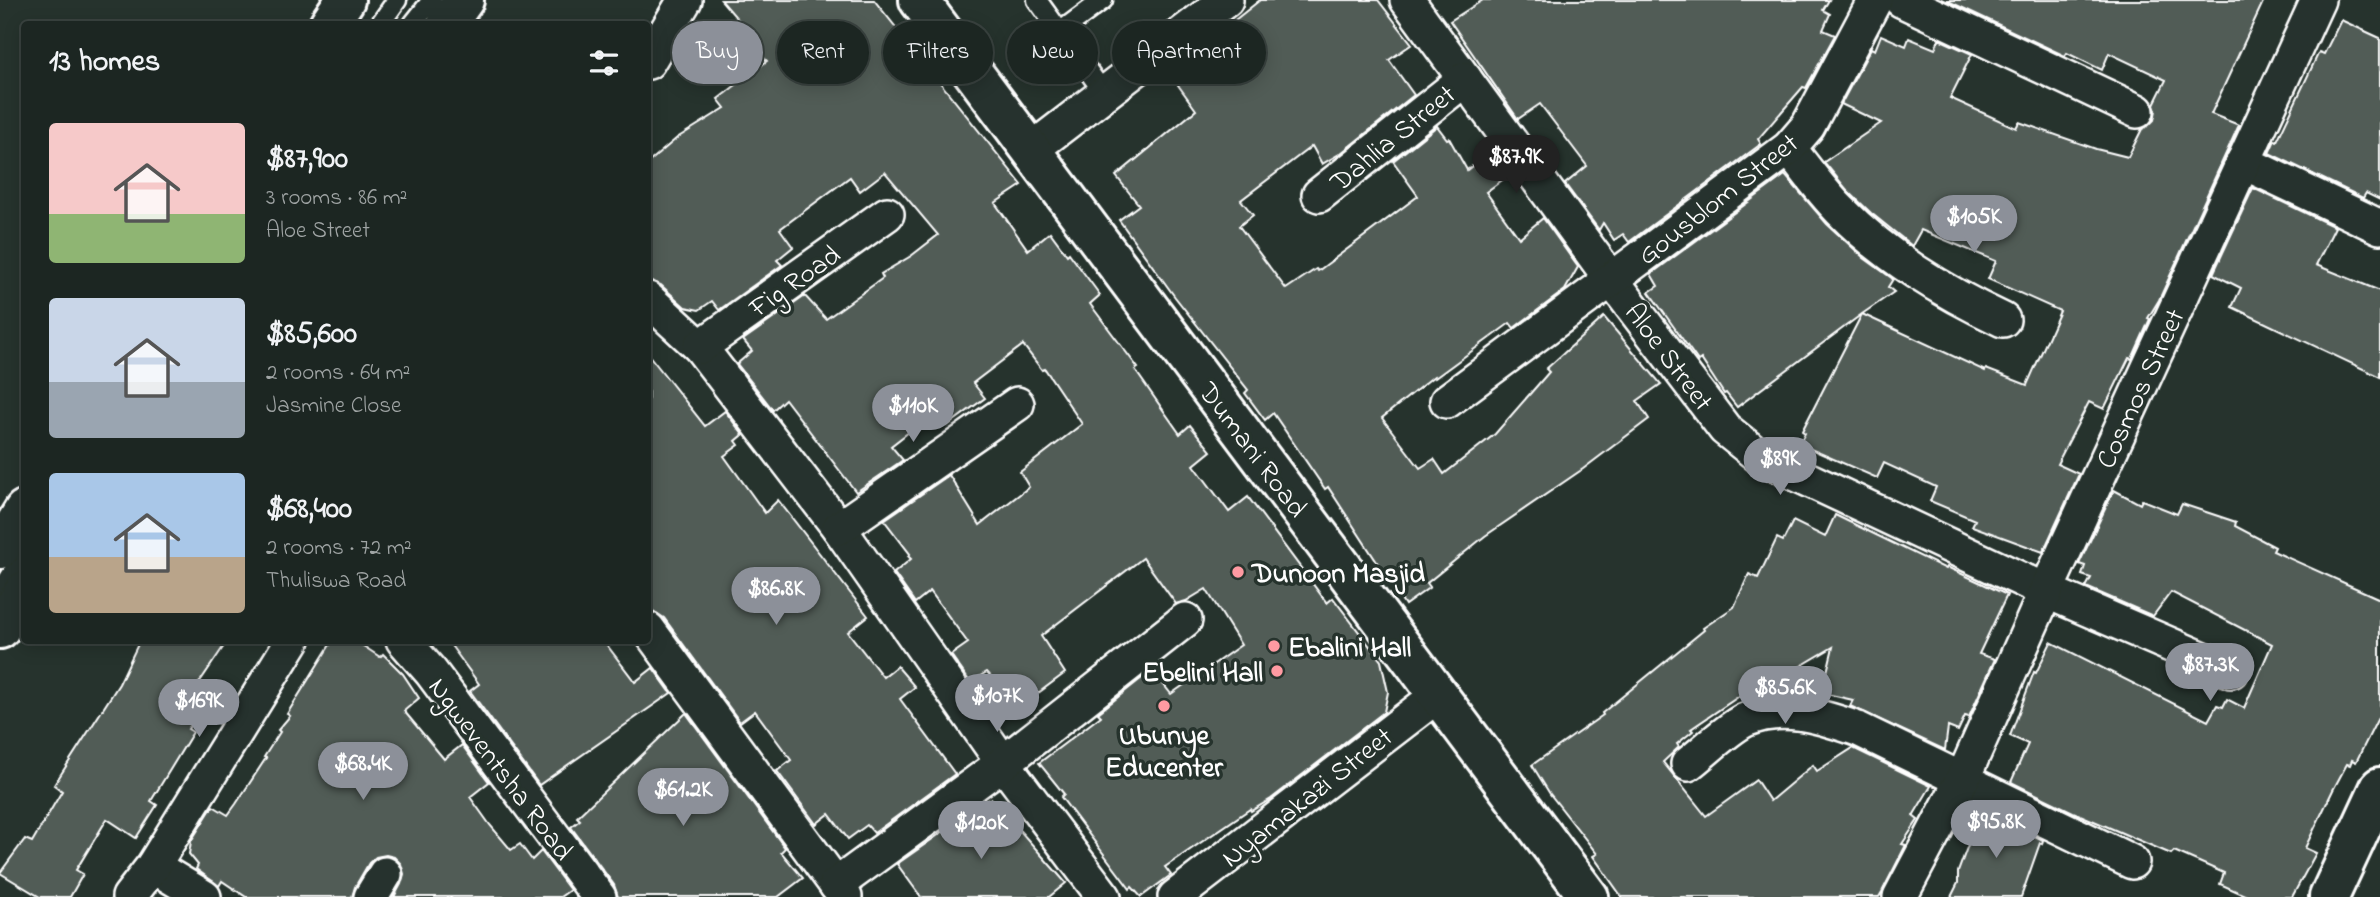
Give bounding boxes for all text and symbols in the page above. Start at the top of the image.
chip: Buy [672,21,763,84]
chip: Rent [777,21,869,84]
chip: Filters [883,21,993,84]
chip: New [1007,21,1098,84]
chip: Apartment [1112,21,1266,84]
text: 13 homes [49,41,160,85]
icon: filters [585,44,623,82]
street label: Dahlia Street [1322,76,1466,204]
street label: Gousblom Street [1630,125,1809,277]
pin: $87.9K [1459,136,1573,195]
text: $87,900 [266,138,348,182]
text: $87.9K [1489,141,1543,174]
icon: home [105,151,189,235]
text: 3 rooms · 86 m² [266,182,407,215]
pin: $105K [1925,196,2023,255]
text: $105K [1946,201,2002,234]
text: Aloe Street [266,215,370,248]
street label: Fig Road [741,236,850,330]
street label: Aloe Street [1613,295,1722,421]
street label: Cosmos Street [2087,303,2197,476]
text: $85,600 [266,313,357,357]
icon: home [105,326,189,410]
text: 2 rooms · 64 m² [266,357,410,390]
street label: Dumani Road [1186,374,1316,528]
pin: $110K [864,384,962,444]
text: Jasmine Close [266,390,401,423]
text: $110K [888,390,938,423]
pin: $89K [1739,438,1821,497]
text: $89K [1760,443,1800,476]
text: $68,400 [266,488,352,532]
icon: home [105,501,189,585]
text: 2 rooms · 72 m² [266,532,412,565]
place label: Dunoon Masjid [1250,555,1425,596]
marker: Dunoon Masjid [1230,564,1246,580]
text: Thuliswa Road [266,565,406,598]
pin: $86.8K [719,568,833,627]
text: $86.8K [747,573,805,606]
place label: Ebalini Hall [1288,629,1412,670]
marker: Ebalini Hall [1266,638,1282,654]
pin: $87.3K [2153,644,2267,703]
text: $87.3K [2181,649,2239,682]
place label: Ebelini Hall [1142,654,1263,695]
marker: Ebelini Hall [1269,663,1285,679]
pin: $85.6K [1728,666,1842,726]
street label: Ngweventsha Road [417,670,582,871]
text: $85.6K [1754,672,1816,705]
pin: $107K [948,674,1046,734]
pin: $169K [150,680,248,739]
text: $107K [971,680,1023,713]
text: $169K [174,685,224,718]
marker: Ubunye Educenter [1156,698,1172,714]
place label: Ubunye Educenter [1105,717,1224,790]
street label: Nyamakazi Street [1214,719,1403,879]
pin: $68.4K [306,742,420,802]
text: $68.4K [334,748,392,781]
pin: $61.2K [626,768,740,828]
text: $61.2K [654,774,712,807]
pin: $95.8K [1939,800,2053,860]
pin: $120K [932,802,1030,861]
text: $95.8K [1967,806,2025,839]
text: $120K [954,807,1008,840]

